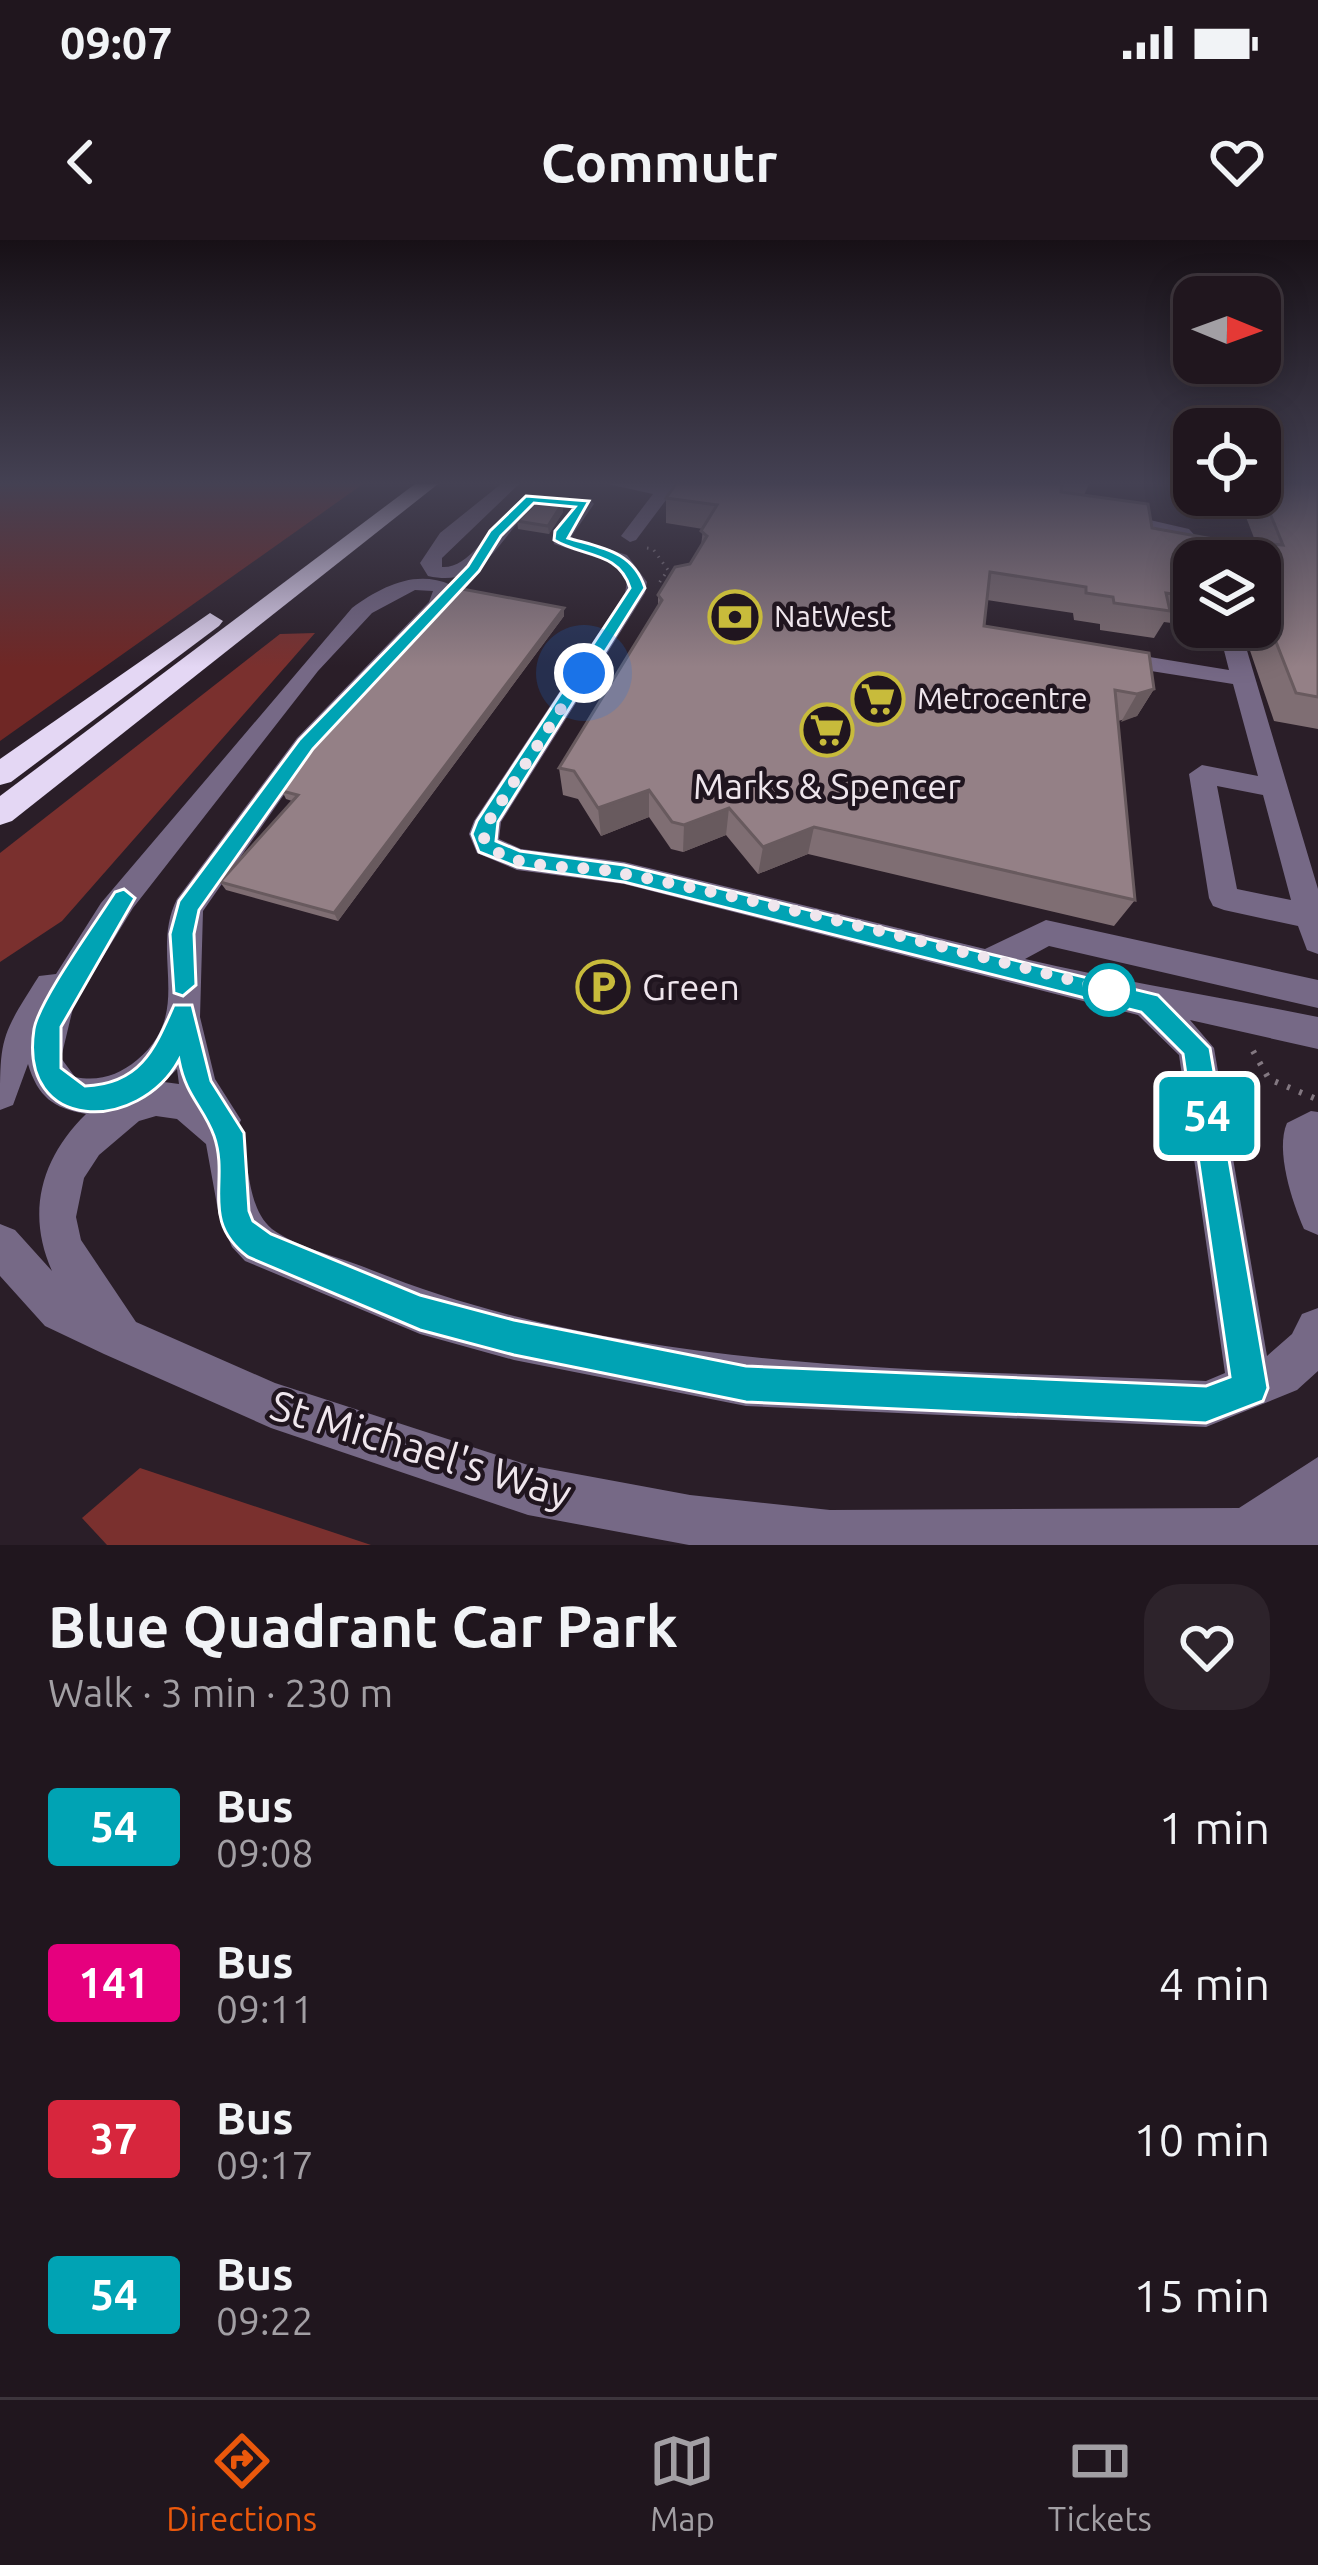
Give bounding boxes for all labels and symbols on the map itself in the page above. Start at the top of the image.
north arrow [1173,276,1281,384]
bank icon: NatWest [707,589,763,645]
place label: NatWest [774,599,892,633]
your location [554,643,614,703]
supermarket icon: Metrocentre [850,671,906,727]
place label: Metrocentre [917,681,1088,715]
supermarket icon: Marks & Spencer [799,702,855,758]
place label: Marks & Spencer [693,765,961,806]
parking icon: Green [575,959,631,1015]
unlabelled marker [1084,965,1134,1015]
place label: Green [642,966,740,1007]
line badge: 54 [1153,1077,1261,1155]
street label: St Michael's Way [265,1380,577,1517]

